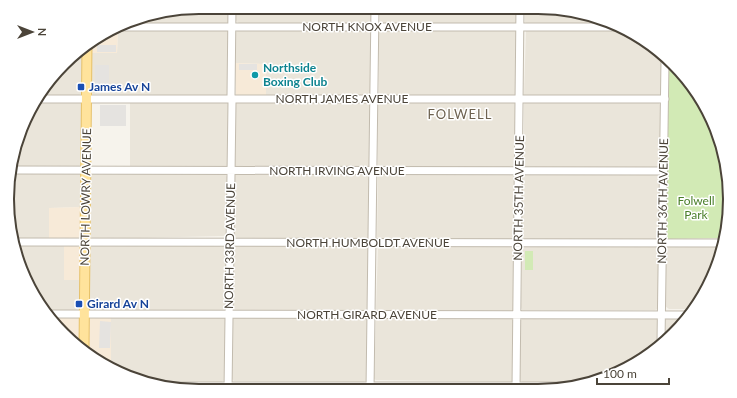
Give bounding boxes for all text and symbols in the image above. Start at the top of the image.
north arrow [12,12,52,52]
street label: NORTH KNOX AVENUE [302,19,432,34]
text: N [36,28,49,36]
place label: Northside Boxing Club [263,60,327,89]
marker: Northside Boxing Club [250,70,260,80]
place label: James Av N [89,79,150,94]
marker: James Av N [76,82,86,92]
street label: NORTH JAMES AVENUE [276,91,408,106]
district label: FOLWELL [428,106,492,122]
street label: NORTH LOWRY AVENUE [77,128,94,266]
street label: NORTH 35TH AVENUE [510,135,527,261]
street label: NORTH 36TH AVENUE [654,138,671,264]
street label: NORTH IRVING AVENUE [269,163,405,178]
street label: NORTH 33RD AVENUE [221,183,238,309]
park label: Folwell Park [677,193,715,222]
street label: NORTH HUMBOLDT AVENUE [286,235,450,250]
place label: Girard Av N [87,296,149,311]
marker: Girard Av N [74,299,84,309]
street label: NORTH GIRARD AVENUE [297,307,437,322]
scale bar [597,360,669,386]
text: 100 m [603,366,637,381]

